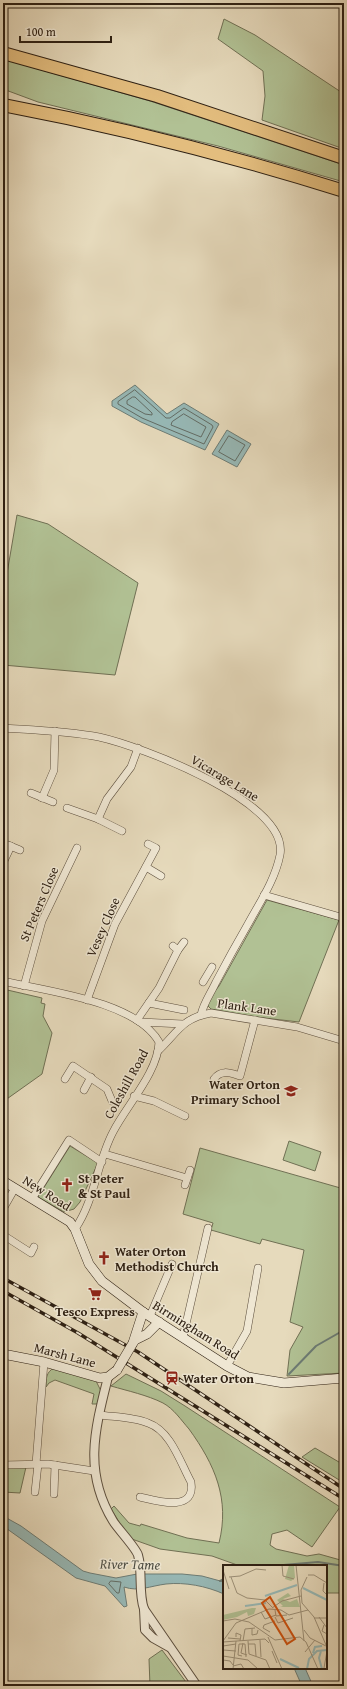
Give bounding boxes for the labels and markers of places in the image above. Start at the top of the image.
place label: Water Orton Primary School [191,1075,280,1109]
school or university icon: Water Orton Primary School [283,1083,299,1099]
place label: St Peter & St Paul [78,1169,130,1203]
church icon: St Peter & St Paul [59,1177,75,1193]
place label: Water Orton Methodist Church [115,1242,219,1276]
church icon: Water Orton Methodist Church [96,1250,112,1266]
supermarket icon: Tesco Express [87,1286,103,1302]
place label: Tesco Express [55,1302,135,1321]
place label: Water Orton [183,1369,254,1388]
station icon: Water Orton [164,1370,180,1386]

